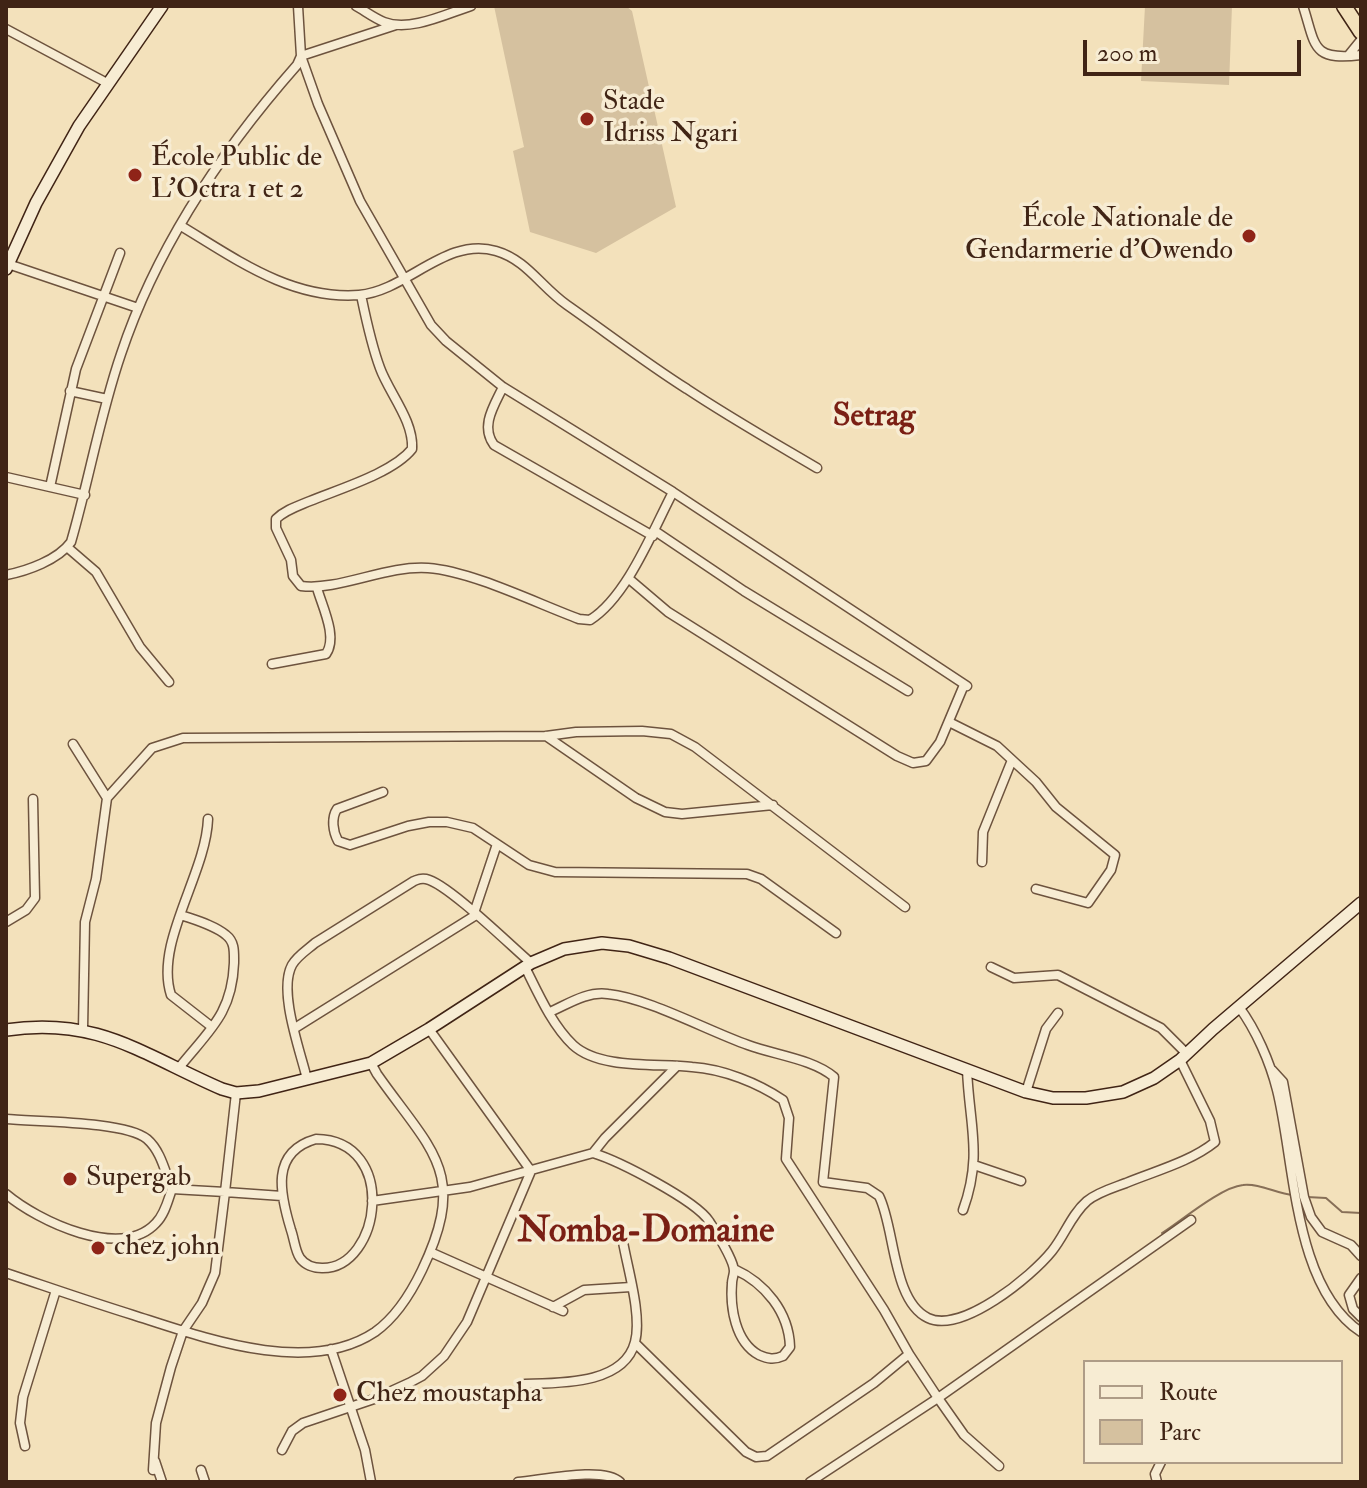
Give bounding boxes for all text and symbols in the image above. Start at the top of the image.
scale bar [1087,24,1305,74]
text: 200 m [1097,38,1157,69]
place label: Stade Idriss Ngari [603,86,738,152]
marker: Stade Idriss Ngari [578,110,596,128]
place label: École Public de L'Octra 1 et 2 [151,142,322,208]
marker: École Public de L'Octra 1 et 2 [126,166,144,184]
place label: École Nationale de Gendarmerie d’Owendo [965,203,1233,269]
marker: École Nationale de Gendarmerie d’Owendo [1240,227,1258,245]
district label: Setrag [833,399,915,437]
place label: Supergab [86,1162,191,1196]
marker: Supergab [61,1170,79,1188]
district label: Nomba-Domaine [518,1211,774,1255]
place label: chez john [114,1231,220,1265]
marker: chez john [89,1239,107,1257]
legend [1083,1360,1343,1464]
text: Route [1159,1377,1218,1408]
place label: Chez moustapha [356,1378,542,1412]
marker: Chez moustapha [331,1386,349,1404]
text: Parc [1159,1417,1201,1448]

